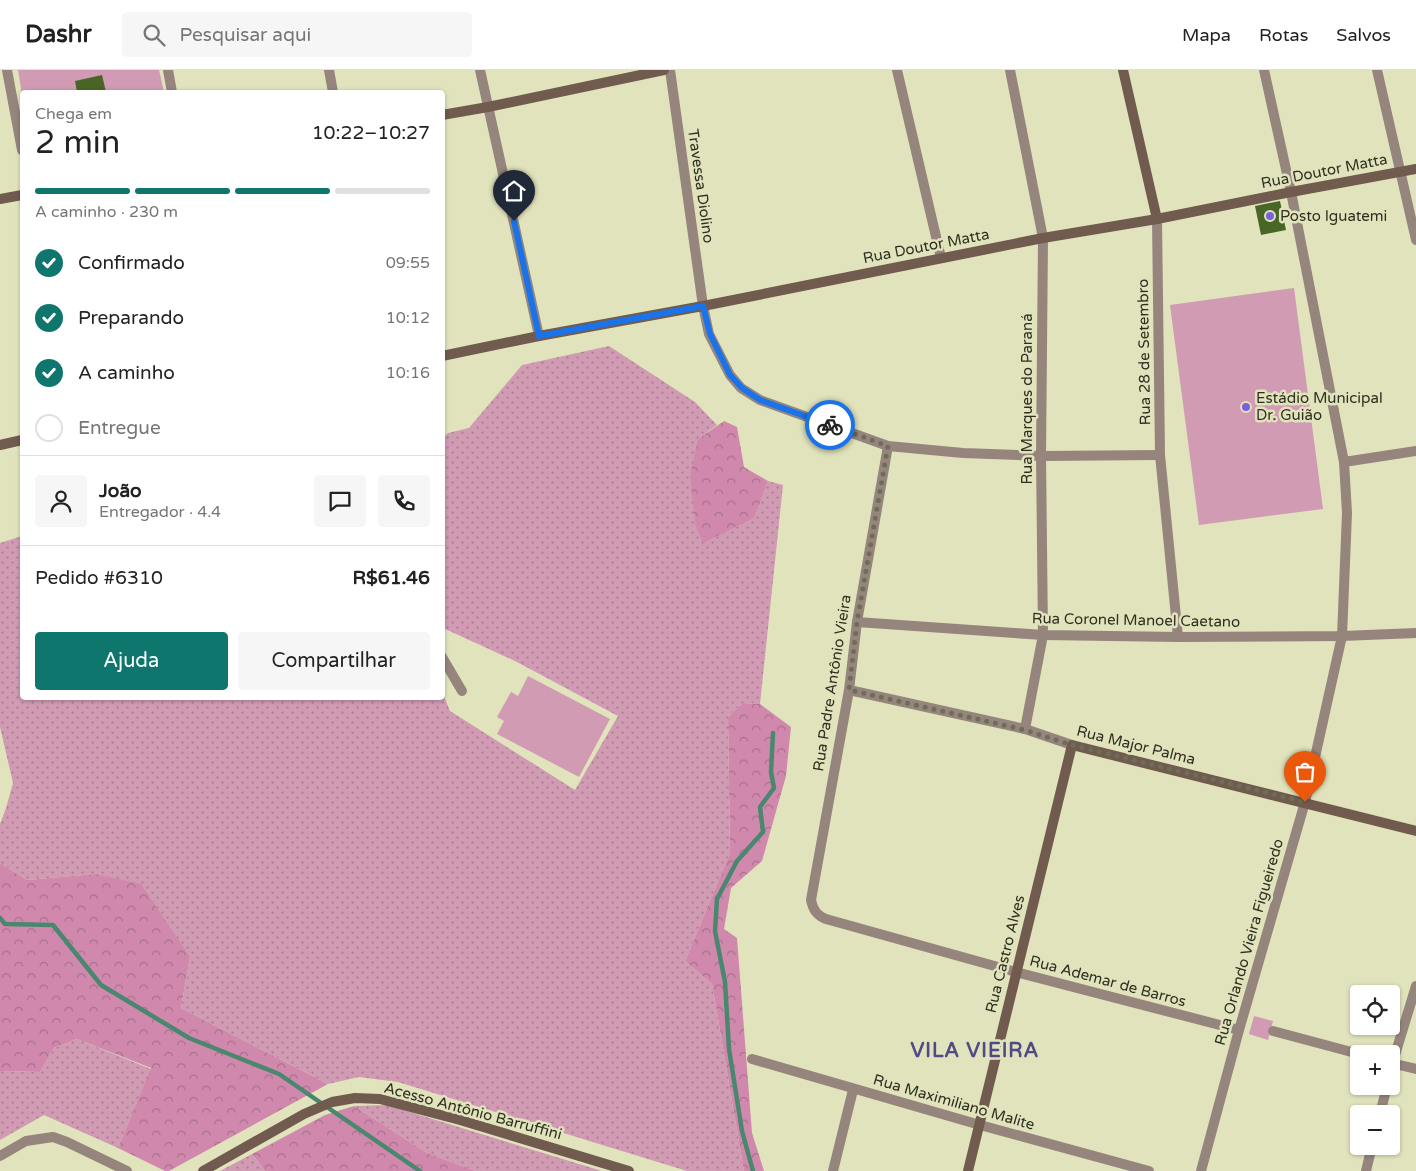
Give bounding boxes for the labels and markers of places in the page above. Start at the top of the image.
pin [493,170,535,221]
place label: Posto Iguatemi [1280,207,1387,225]
marker: Posto Iguatemi [1264,210,1276,222]
place label: Estádio Municipal Dr. Guião [1256,389,1383,424]
marker: Estádio Municipal Dr. Guião [1240,401,1252,413]
pin [1284,751,1326,802]

